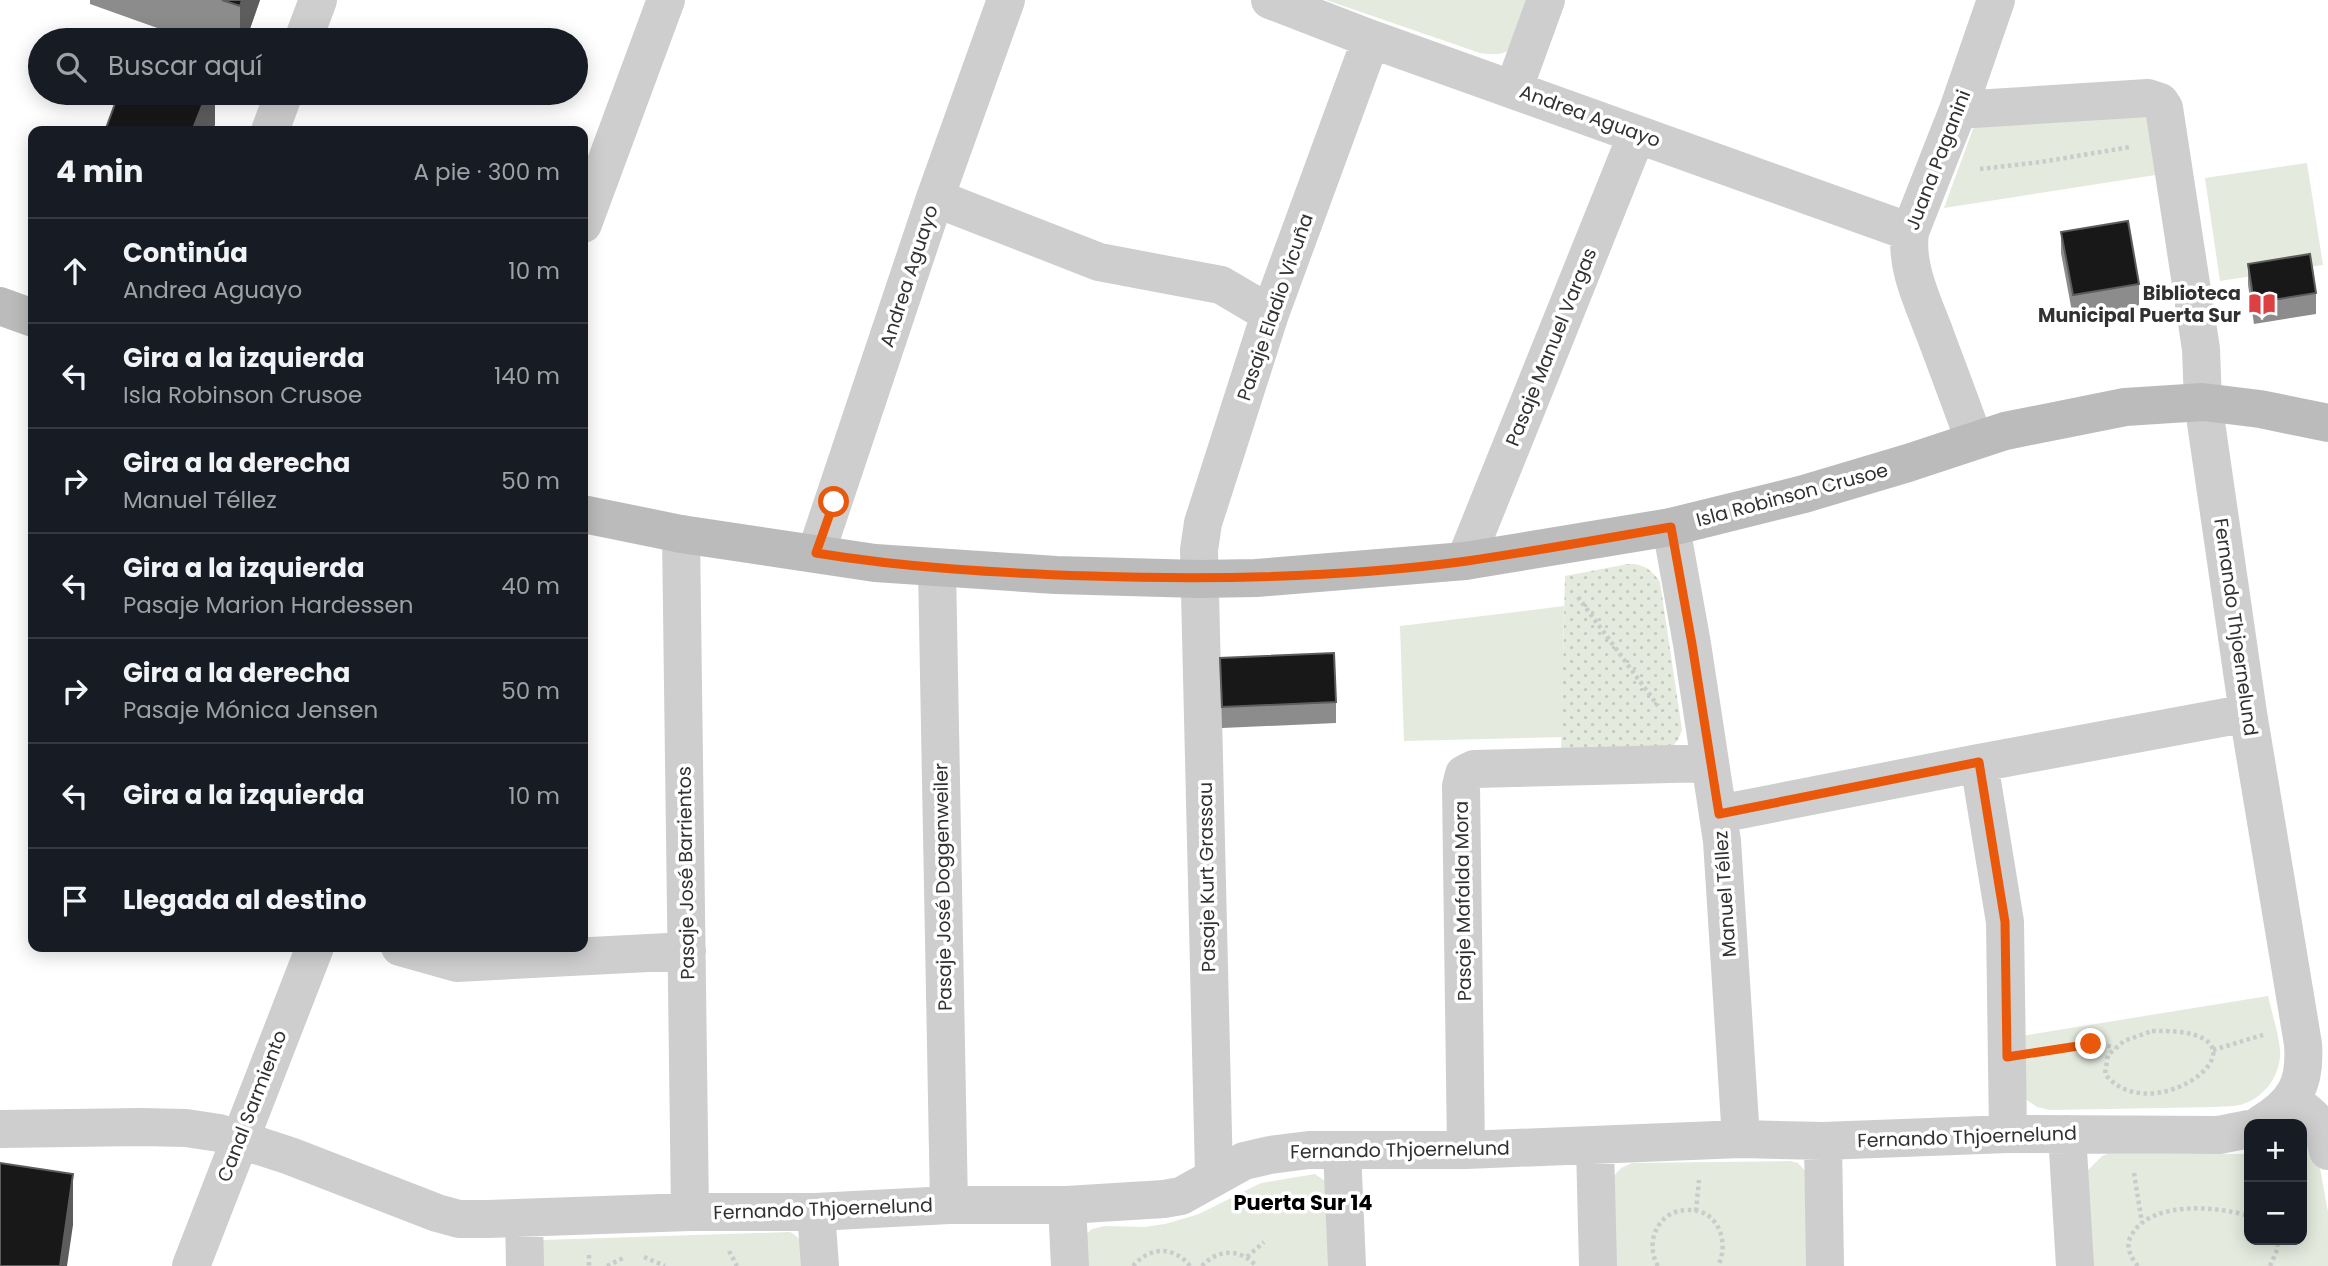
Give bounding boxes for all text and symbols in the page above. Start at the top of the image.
search box [28,28,588,105]
icon: search [52,48,90,86]
text: Buscar aquí [108,48,262,84]
street label: Andrea Aguayo [1516,78,1664,154]
street label: Juana Paganini [1899,86,1977,234]
text: 4 min [56,150,144,193]
text: A pie · 300 m [413,156,560,188]
street label: Andrea Aguayo [873,201,945,351]
street label: Pasaje Eladio Vicuña [1230,210,1320,404]
text: Continúa [123,235,248,271]
street label: Pasaje Manuel Vargas [1499,244,1603,450]
icon: ahead [56,252,94,290]
text: 10 m [508,255,560,287]
text: Andrea Aguayo [123,274,302,306]
place label: Biblioteca Municipal Puerta Sur [2038,280,2241,329]
library icon: Biblioteca Municipal Puerta Sur [2247,289,2277,319]
text: Gira a la izquierda [123,340,365,376]
icon: left [56,357,94,395]
text: 140 m [494,360,560,392]
text: Isla Robinson Crusoe [123,379,362,411]
text: Gira a la derecha [123,445,351,481]
street label: Isla Robinson Crusoe [1693,456,1891,534]
icon: right [56,462,94,500]
text: 50 m [501,465,560,497]
text: Manuel Téllez [123,484,277,516]
route start [818,486,849,517]
street label: Fernando Thjoernelund [2207,516,2265,738]
text: Gira a la izquierda [123,550,365,586]
icon: left [56,567,94,605]
text: 40 m [501,570,560,602]
text: Pasaje Marion Hardessen [123,589,414,621]
text: Gira a la derecha [123,655,351,691]
icon: right [56,672,94,710]
text: 50 m [501,675,560,707]
text: Pasaje Mónica Jensen [123,694,378,726]
street label: Pasaje José Doggenweiler [927,763,959,1011]
street label: Pasaje José Barrientos [671,766,701,980]
icon: left [56,777,94,815]
text: Gira a la izquierda [123,777,365,813]
text: 10 m [508,780,560,812]
street label: Pasaje Kurt Grassau [1192,782,1222,972]
street label: Pasaje Mafalda Mora [1448,801,1478,1001]
street label: Manuel Téllez [1707,830,1743,958]
icon: arrive [56,882,94,920]
text: Llegada al destino [123,882,367,918]
street label: Canal Sarmiento [211,1026,293,1186]
route end [2075,1028,2106,1059]
map controls [2244,1119,2307,1245]
button: + [2244,1119,2307,1182]
street label: Fernando Thjoernelund [1857,1120,2077,1154]
street label: Fernando Thjoernelund [1290,1135,1510,1165]
button: − [2244,1182,2307,1245]
district label: Puerta Sur 14 [1233,1188,1373,1217]
street label: Fernando Thjoernelund [713,1192,933,1226]

